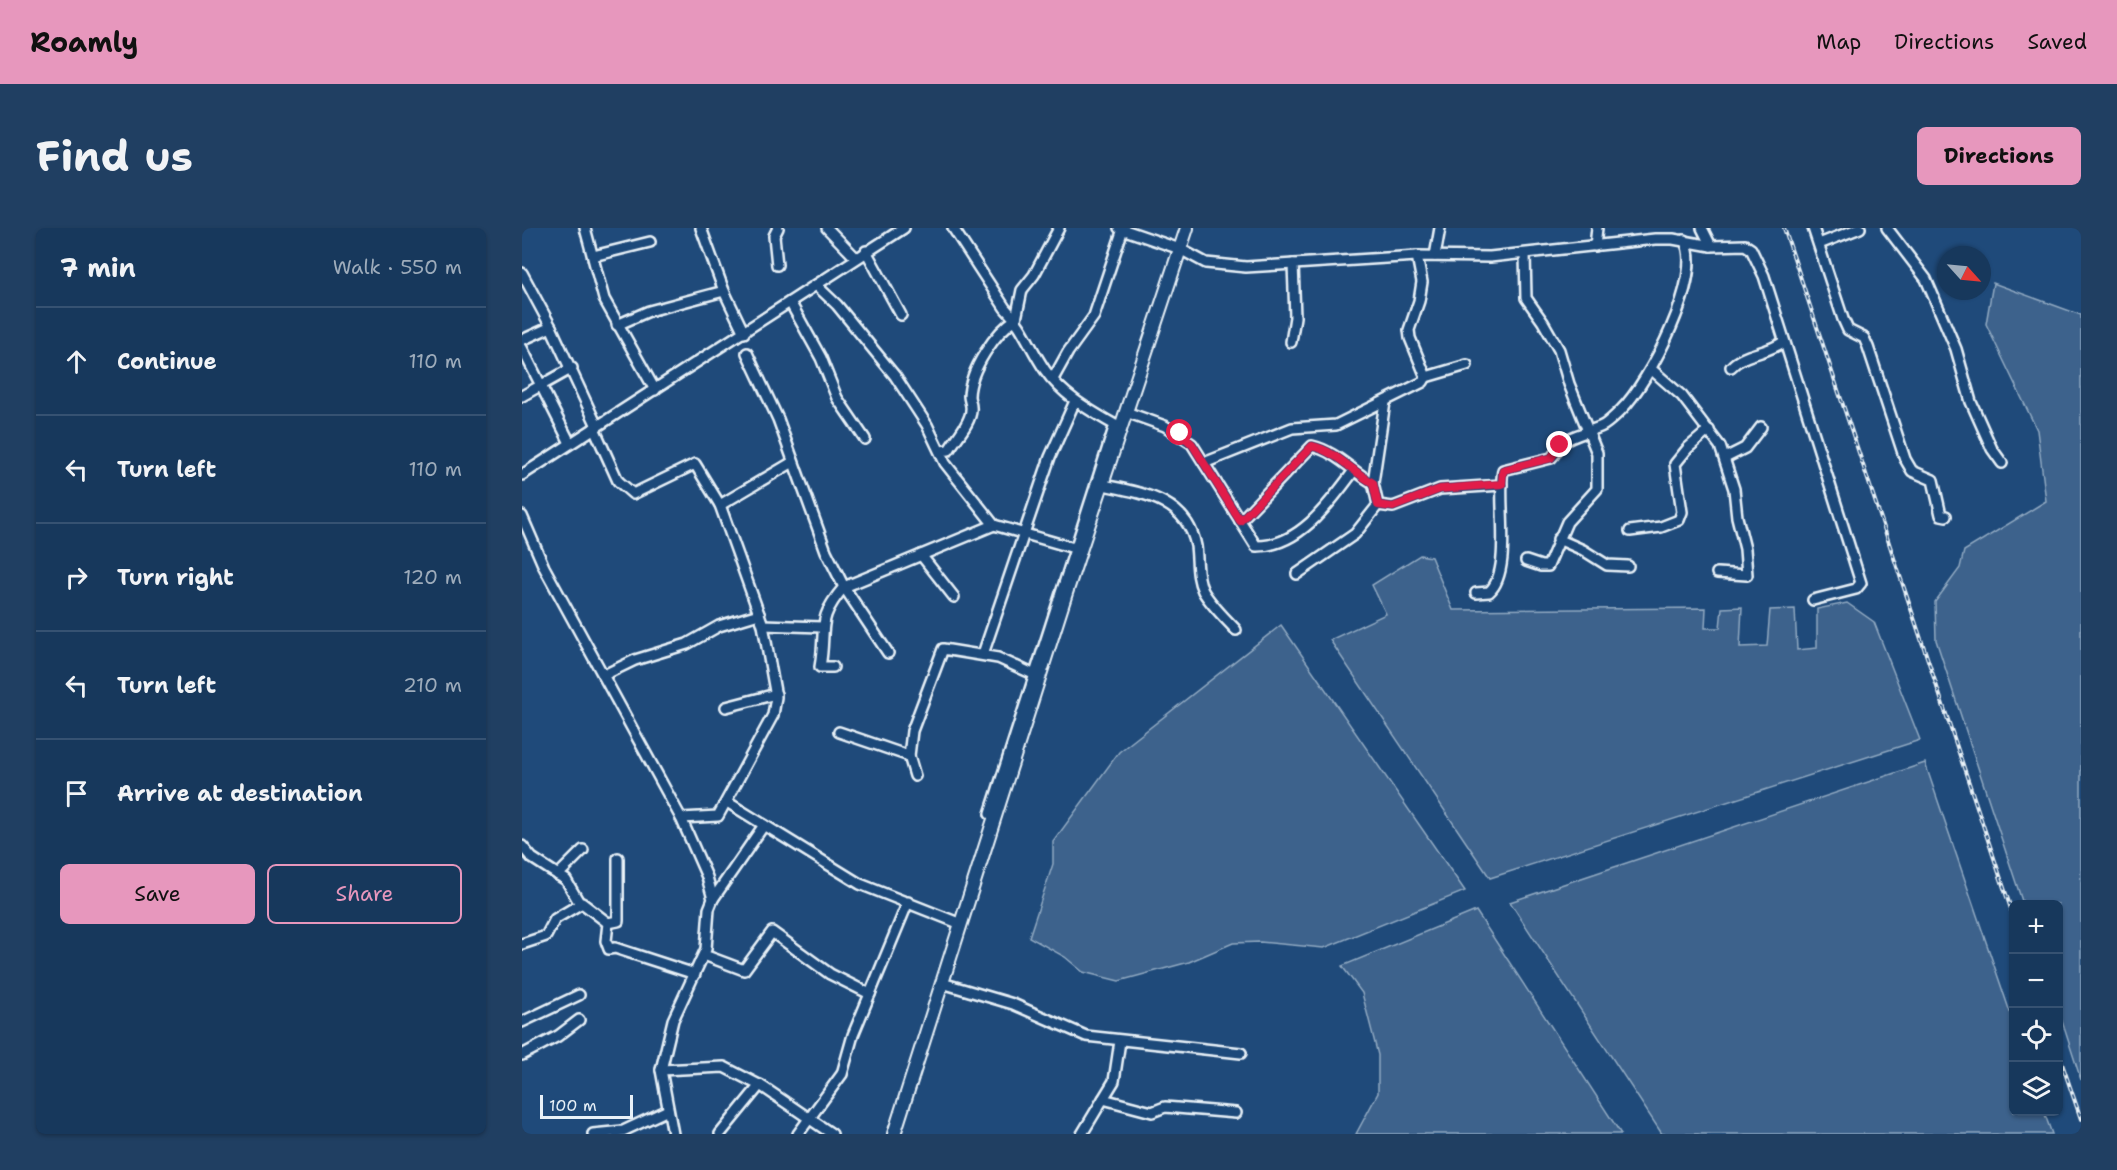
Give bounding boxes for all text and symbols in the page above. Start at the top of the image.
text: Roamly [30,23,138,61]
text: Map [1816,28,1861,56]
text: Directions [1894,28,1994,56]
text: Saved [2027,28,2087,56]
button: Directions [1917,127,2081,185]
text: Find us [36,128,193,184]
north arrow [1937,246,1991,300]
text: 7 min [60,250,136,285]
text: Walk · 550 m [333,254,462,280]
icon: ahead [60,345,93,378]
text: Continue [117,347,217,376]
text: 110 m [408,348,462,374]
route start [1166,419,1192,445]
route end [1546,431,1572,457]
icon: left [60,453,93,486]
text: Turn left [117,455,216,484]
text: 110 m [408,456,462,482]
icon: right [60,561,93,594]
text: Turn right [117,563,234,592]
text: 120 m [403,564,462,590]
icon: left [60,669,93,702]
text: Turn left [117,671,216,700]
text: 210 m [403,672,462,698]
icon: arrive [60,777,93,810]
text: Arrive at destination [117,779,363,808]
button: Save [60,864,255,924]
button: Share [267,864,462,924]
map controls [2009,900,2063,1116]
button: + [2009,900,2063,954]
button: − [2009,954,2063,1008]
button: locate [2009,1008,2063,1062]
button: layers [2009,1062,2063,1116]
scale bar [540,1092,633,1120]
text: 100 m [549,1095,597,1116]

